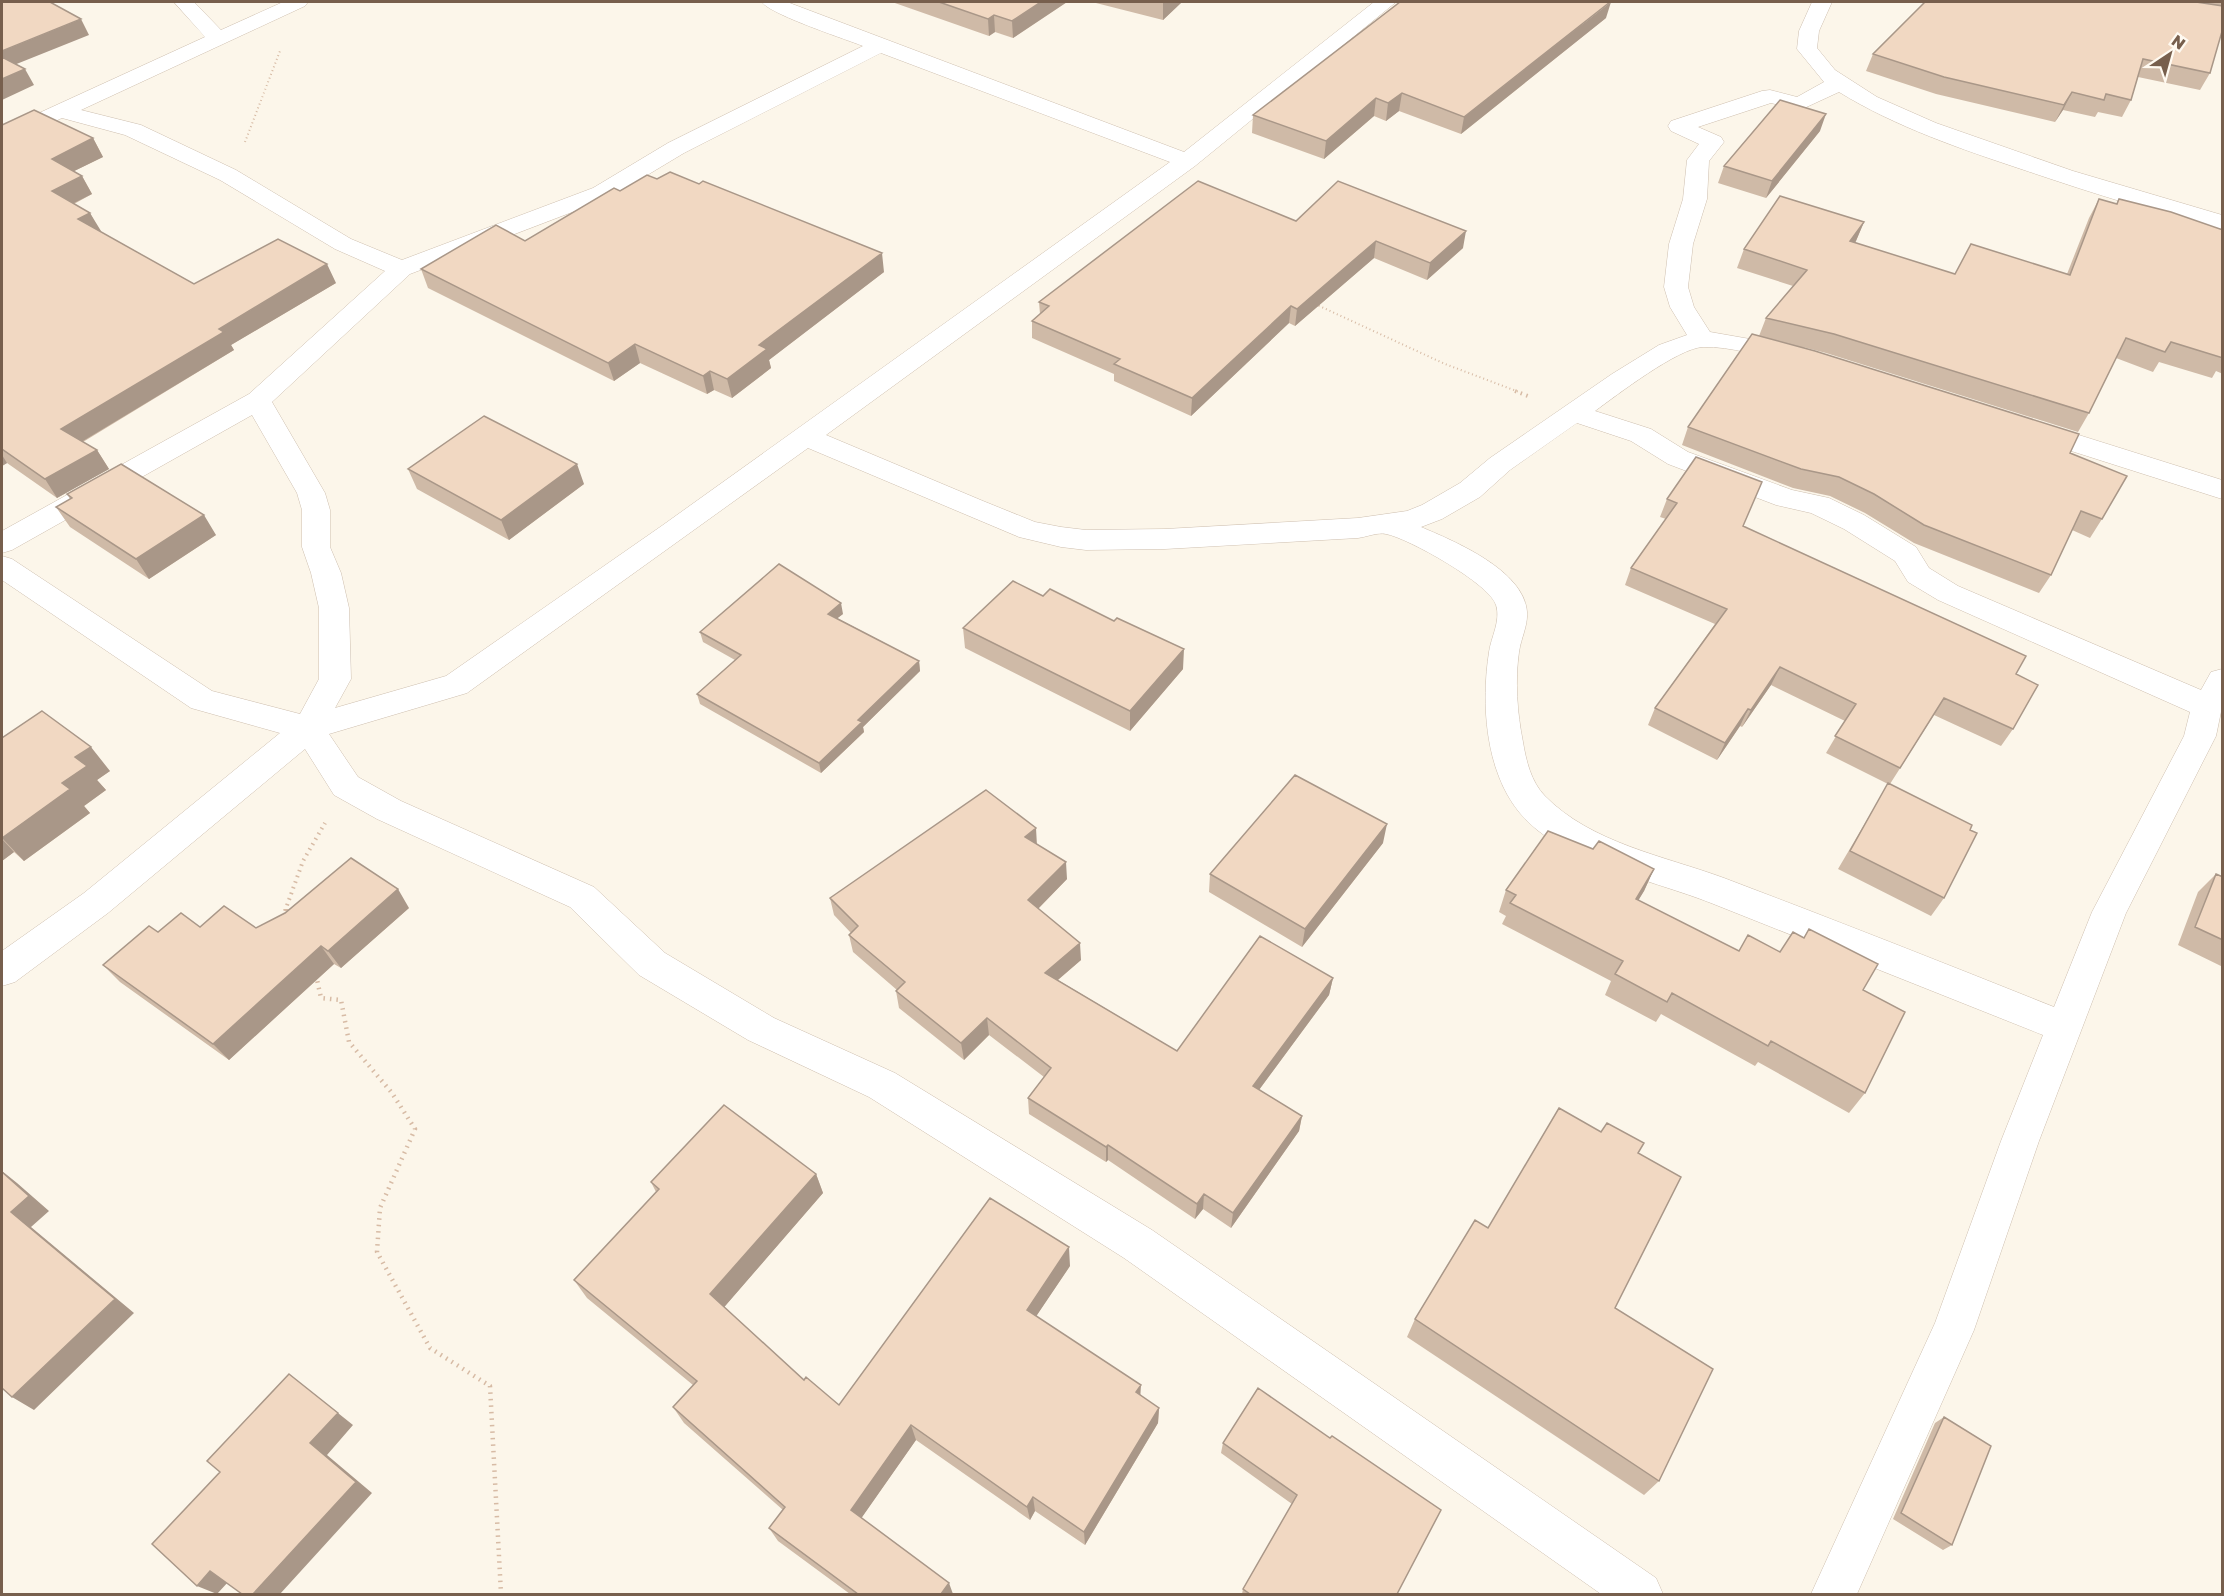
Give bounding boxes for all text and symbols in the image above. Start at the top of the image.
north arrow [2140,24,2200,84]
text: N [2168,30,2190,54]

